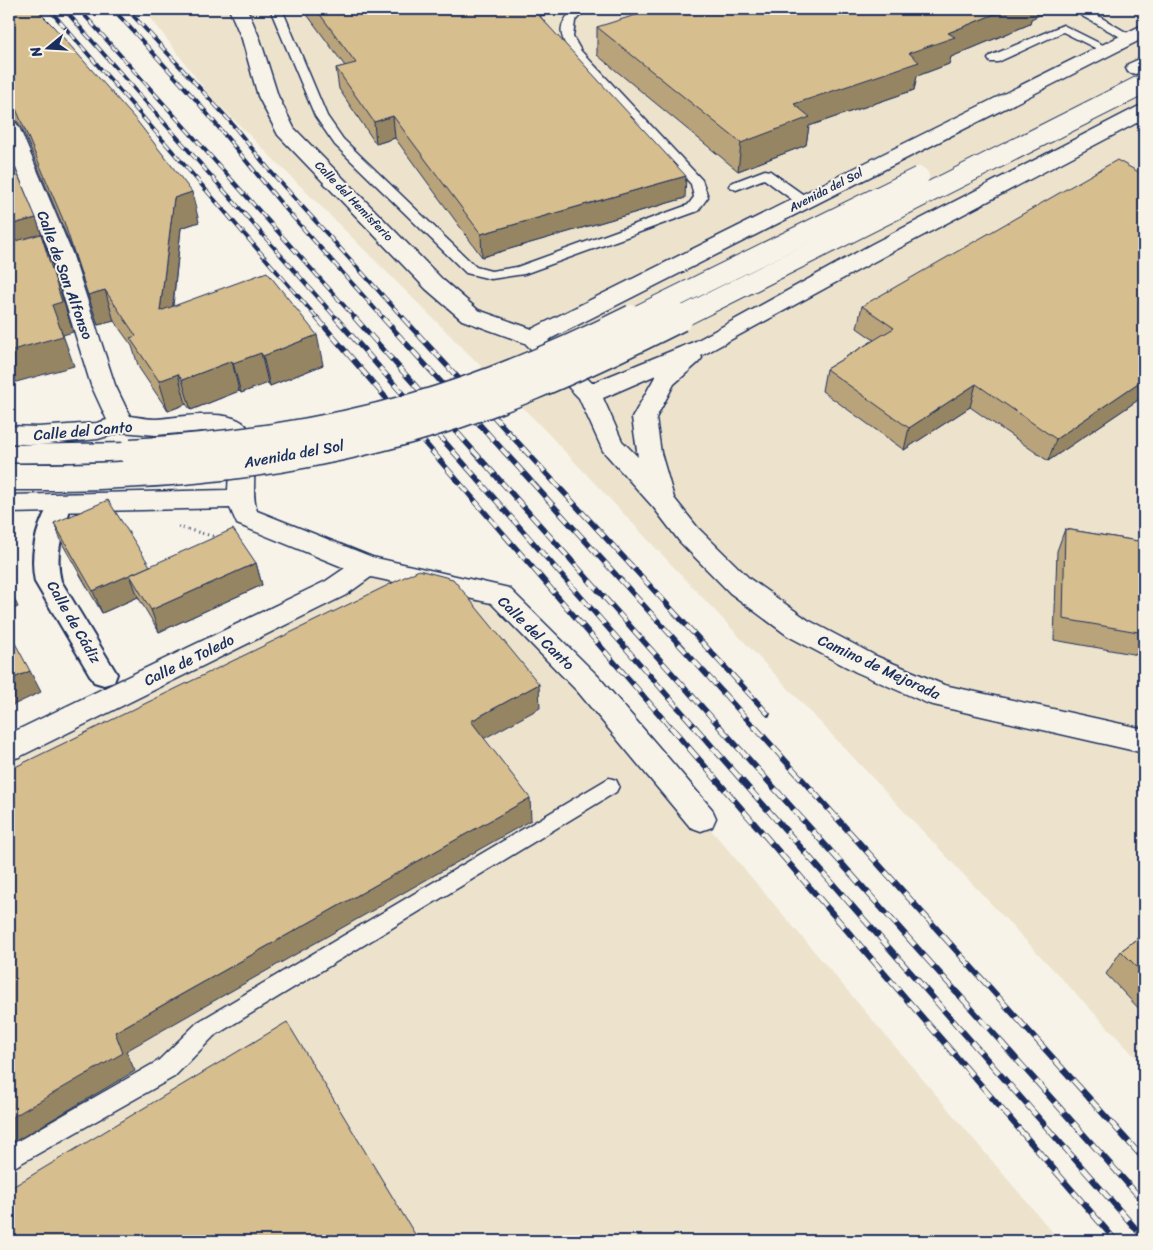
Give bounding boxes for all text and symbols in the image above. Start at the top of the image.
north arrow [22,22,72,72]
text: N [23,43,50,61]
street label: Calle del Hemisferio [309,155,399,247]
street label: Avenida del Sol [784,162,868,219]
street label: Calle de San Alfonso [30,207,101,344]
street label: Calle del Canto [33,414,134,448]
street label: Avenida del Sol [241,432,347,476]
street label: Calle de Cádiz [40,576,109,669]
street label: Calle del Canto [491,589,581,677]
street label: Calle de Toledo [139,627,239,693]
street label: Camino de Mejorada [813,627,945,707]

